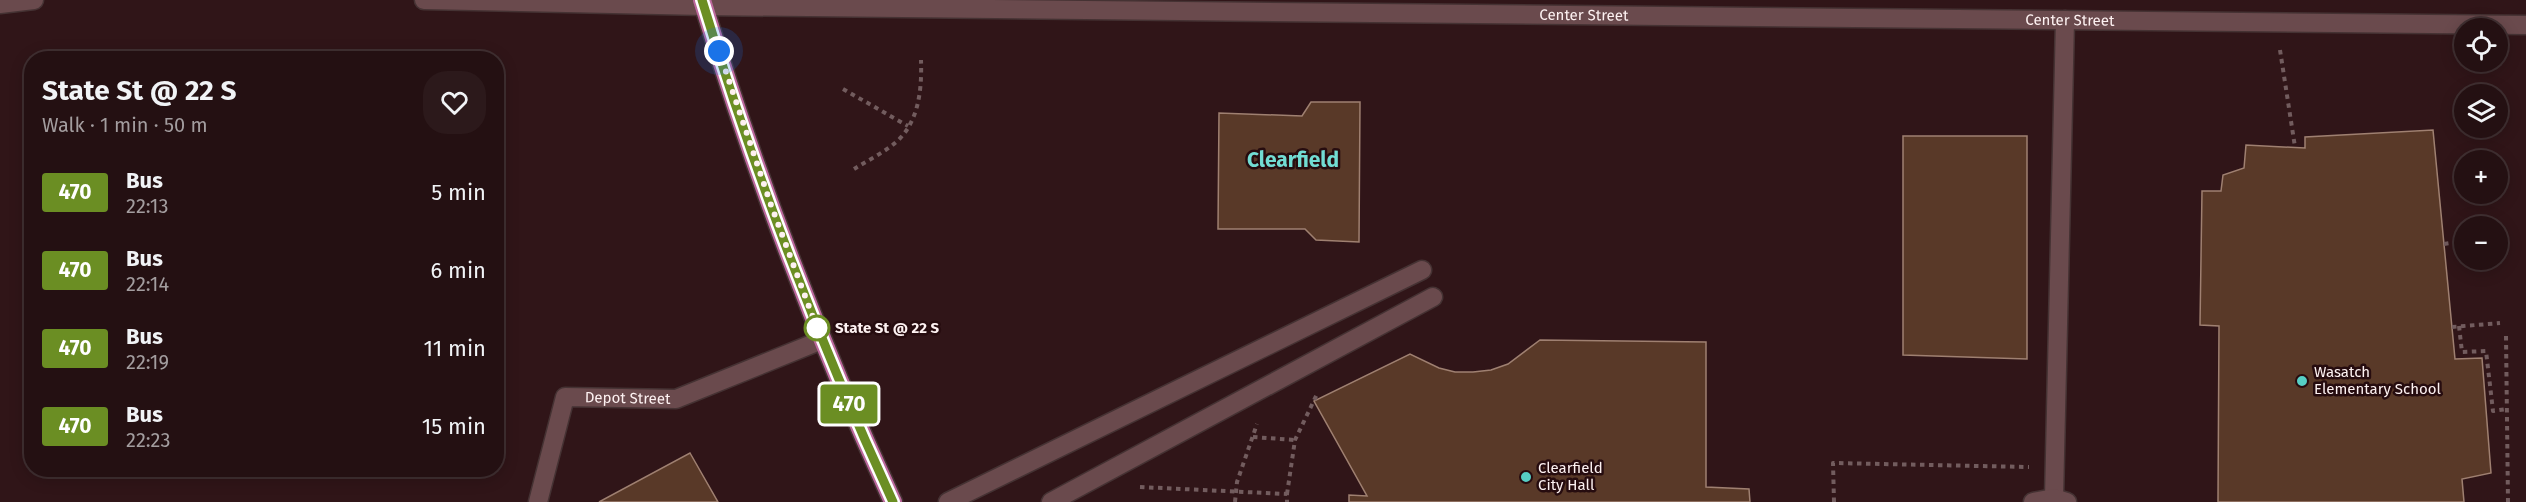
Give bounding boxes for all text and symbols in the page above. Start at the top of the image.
street label: Center Street [1539,6,1629,25]
street label: Center Street [2025,11,2115,30]
map controls [2454,18,2508,270]
button: locate [2454,18,2508,72]
your location [704,36,734,66]
button: heart [423,71,486,134]
text: State St @ 22 S [42,74,237,107]
button: layers [2454,84,2508,138]
text: Walk · 1 min · 50 m [42,113,208,137]
district label: Clearfield [1247,147,1339,173]
button: + [2454,150,2508,204]
text: Bus [126,167,163,194]
text: 470 [58,179,92,205]
text: 5 min [431,179,486,206]
text: 22:13 [126,194,168,218]
button: − [2454,216,2508,270]
text: Bus [126,245,163,272]
text: 470 [58,257,92,283]
text: 6 min [430,257,486,284]
text: 22:14 [126,272,169,296]
marker: State St @ 22 S [804,315,830,341]
place label: State St @ 22 S [835,319,940,337]
text: Bus [126,323,163,350]
text: 470 [58,335,92,361]
text: 11 min [423,335,486,362]
text: 22:19 [126,350,169,374]
place label: Wasatch Elementary School [2314,363,2442,398]
marker: Wasatch Elementary School [2295,374,2309,388]
line badge: 470 [814,384,884,424]
street label: Depot Street [585,388,671,408]
text: 470 [832,391,866,417]
text: Bus [126,401,163,428]
text: 470 [58,413,92,439]
text: 15 min [422,413,486,440]
text: 22:23 [126,428,170,452]
place label: Clearfield City Hall [1538,459,1603,494]
marker: Clearfield City Hall [1519,470,1533,484]

